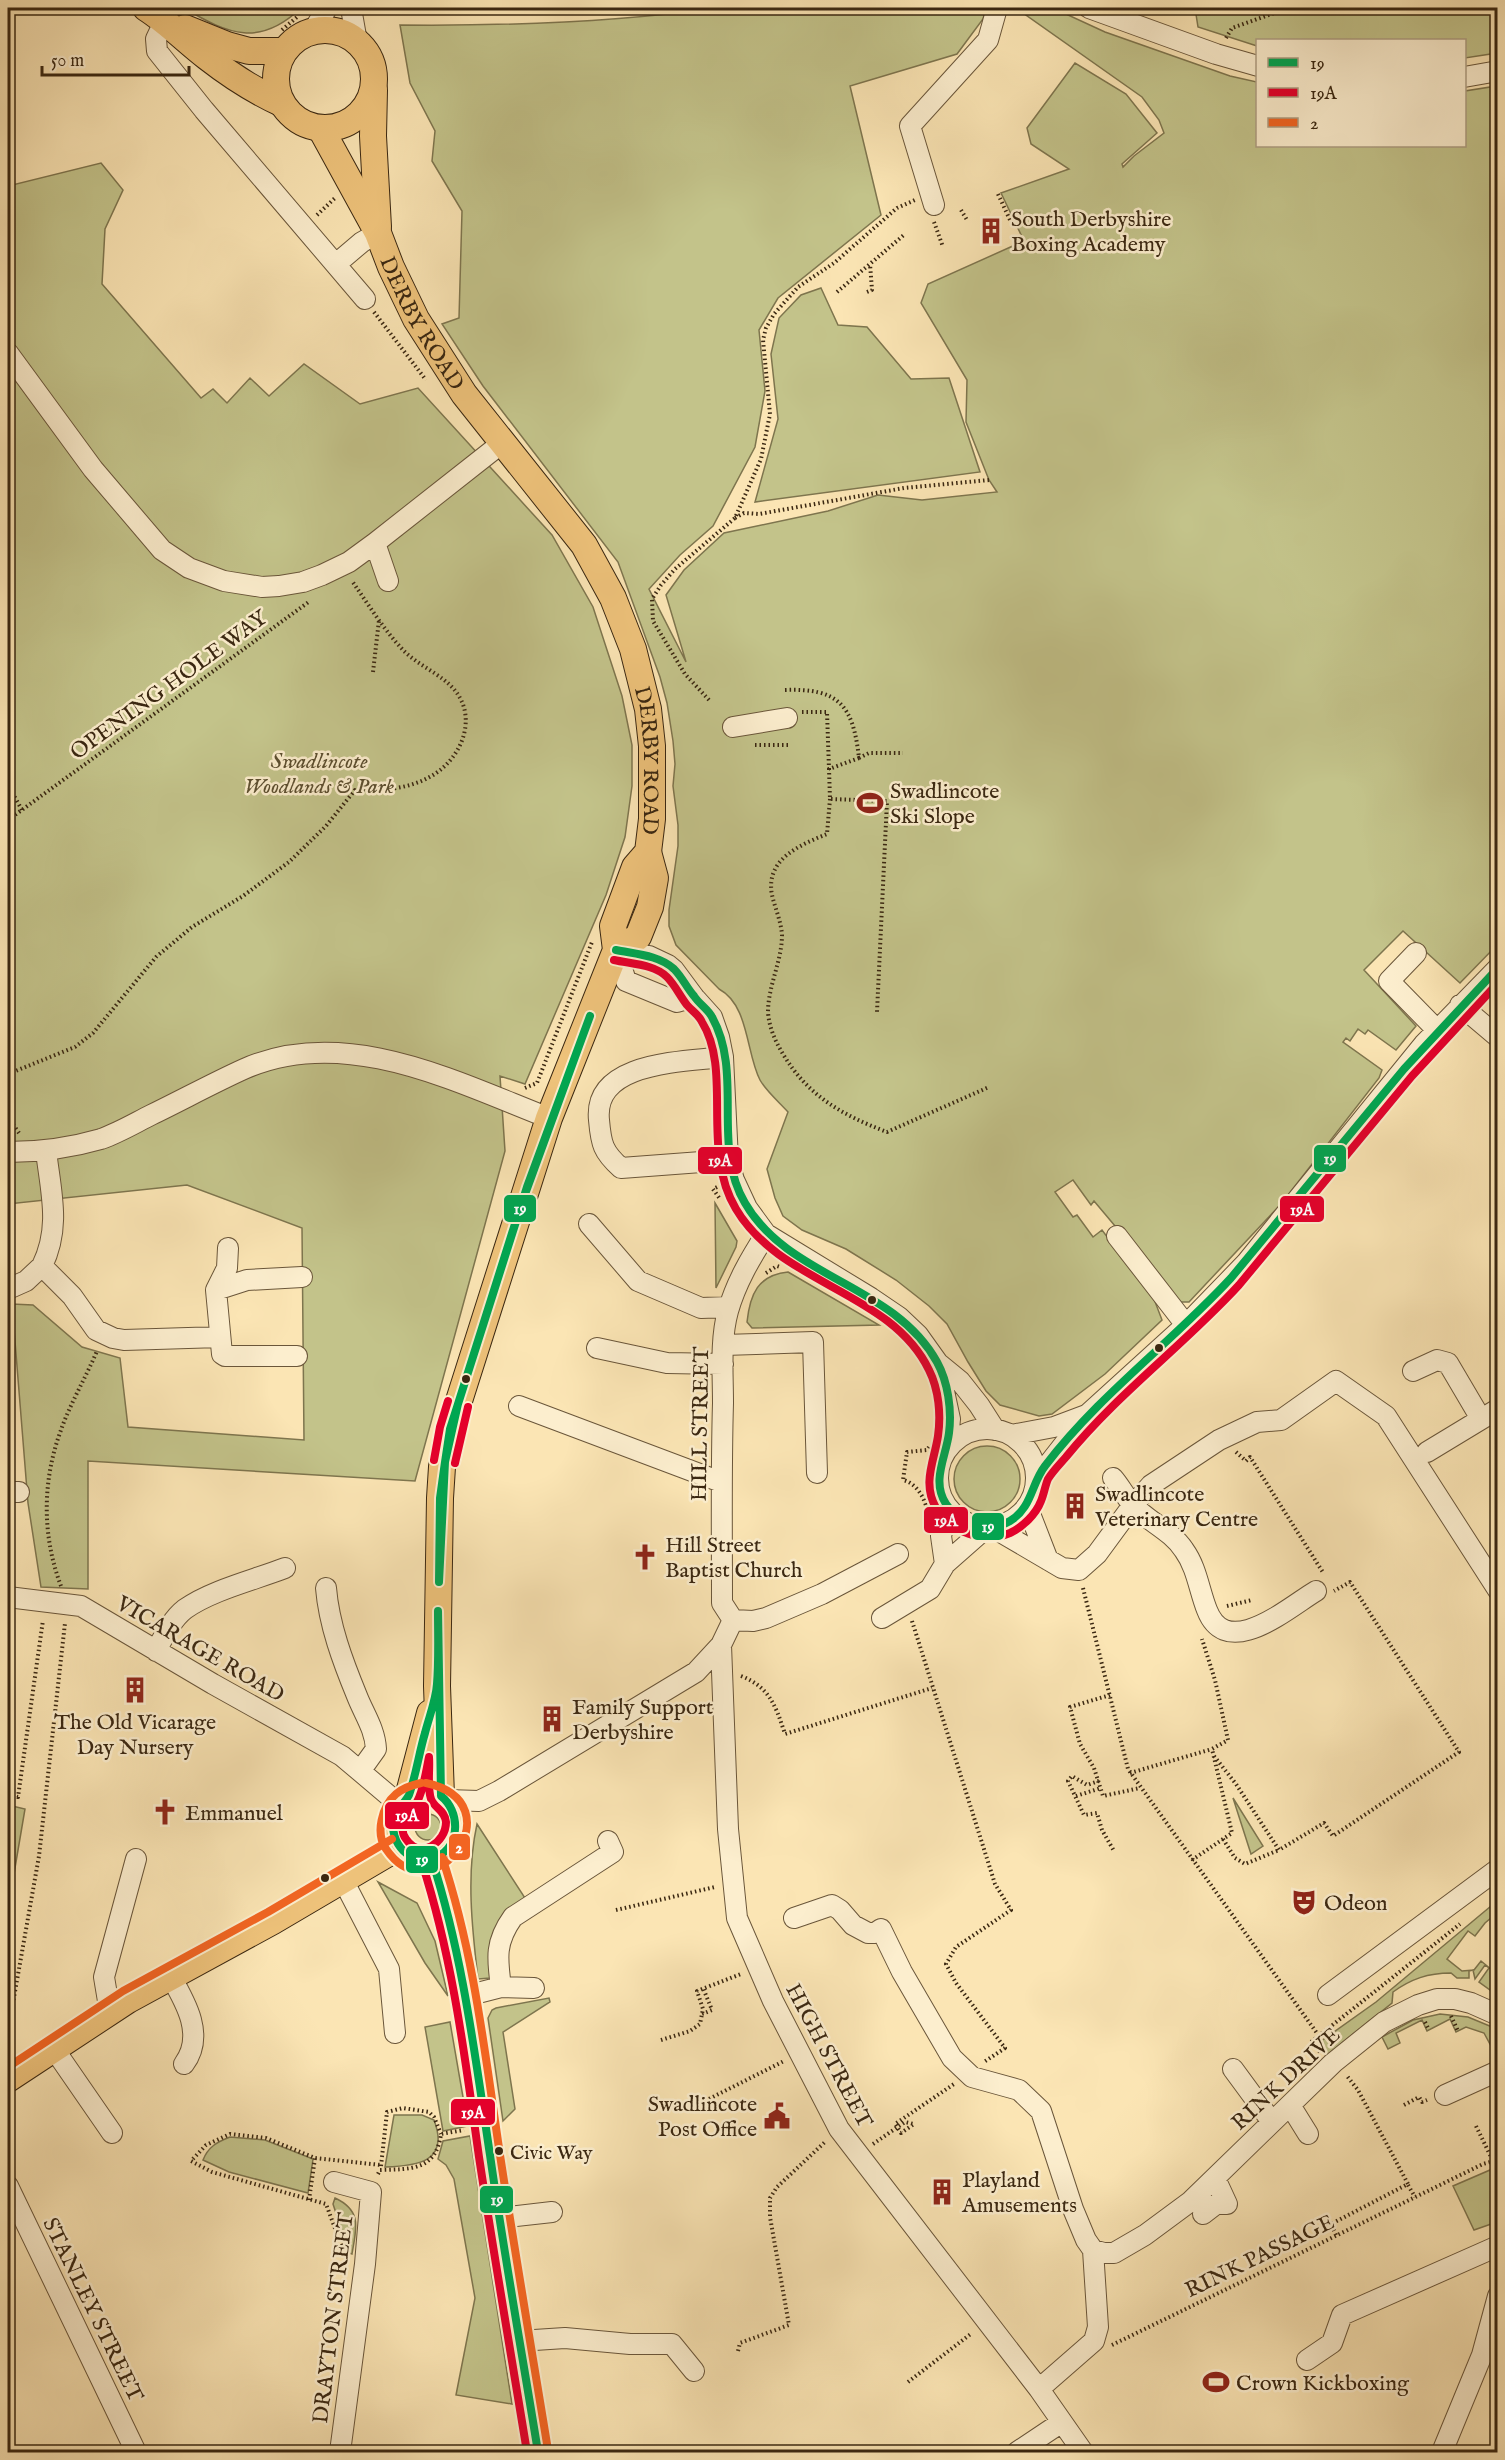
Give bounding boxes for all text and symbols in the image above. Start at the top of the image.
scale bar [42,39,189,77]
legend [1256,39,1466,147]
text: 50 m [51,50,84,73]
text: 19 [1310,53,1325,76]
text: 19A [1310,83,1338,106]
text: 2 [1310,113,1318,136]
place label: South Derbyshire Boxing Academy [1011,206,1171,259]
building icon: South Derbyshire Boxing Academy [976,216,1006,246]
street label: DERBY ROAD [372,253,470,396]
street label: OPENING HOLE WAY [65,604,274,767]
street label: DERBY ROAD [627,683,664,836]
park label: Swadlincote Woodlands & Park [244,748,394,801]
place label: Swadlincote Ski Slope [890,778,999,831]
sports icon: Swadlincote Ski Slope [855,788,885,818]
line badge: 19 [1313,1144,1347,1173]
line badge: 19A [697,1146,743,1175]
text: 19 [1324,1150,1336,1170]
text: 19A [708,1152,733,1172]
line badge: 19 [503,1194,537,1223]
line badge: 19A [1279,1195,1325,1223]
text: 19 [514,1200,526,1220]
text: 19A [1290,1201,1315,1221]
unlabelled marker [866,1294,878,1306]
unlabelled marker [1153,1342,1165,1354]
street label: HILL STREET [686,1346,716,1502]
unlabelled marker [460,1373,472,1385]
place label: Swadlincote Veterinary Centre [1094,1481,1258,1534]
building icon: Swadlincote Veterinary Centre [1060,1491,1090,1521]
line badge: 19A [923,1506,969,1534]
text: 19A [934,1512,959,1532]
line badge: 19 [971,1512,1005,1541]
text: 19 [982,1518,994,1538]
place label: Hill Street Baptist Church [665,1532,803,1585]
church icon: Hill Street Baptist Church [630,1542,660,1572]
street label: VICARAGE ROAD [110,1590,289,1709]
building icon: The Old Vicarage Day Nursery [120,1675,150,1705]
place label: Family Support Derbyshire [572,1694,714,1747]
building icon: Family Support Derbyshire [537,1704,567,1734]
place label: The Old Vicarage Day Nursery [54,1709,216,1762]
church icon: Emmanuel [150,1797,180,1827]
place label: Emmanuel [185,1800,283,1828]
line badge: 19A [384,1801,430,1830]
text: 19A [395,1807,420,1827]
line badge: 2 [448,1833,471,1861]
text: 2 [455,1839,463,1859]
line badge: 19 [405,1845,439,1874]
text: 19 [416,1851,428,1871]
unlabelled marker [319,1872,331,1884]
theatre icon: Odeon [1289,1887,1319,1917]
place label: Odeon [1324,1890,1388,1918]
street label: HIGH STREET [778,1979,878,2133]
street label: RINK DRIVE [1226,2022,1347,2137]
place label: Swadlincote Post Office [648,2091,757,2144]
line badge: 19A [450,2098,496,2126]
public building icon: Swadlincote Post Office [762,2101,792,2131]
text: 19A [461,2104,486,2124]
place label: Civic Way [510,2141,593,2166]
marker: Civic Way [493,2145,505,2157]
place label: Playland Amusements [961,2167,1077,2220]
building icon: Playland Amusements [927,2177,957,2207]
line badge: 19 [479,2185,514,2214]
text: 19 [491,2191,503,2211]
street label: RINK PASSAGE [1181,2209,1339,2305]
street label: DRAYTON STREET [307,2211,361,2425]
street label: STANLEY STREET [35,2213,149,2407]
sports icon: Crown Kickboxing [1201,2367,1231,2397]
place label: Crown Kickboxing [1236,2370,1410,2398]

